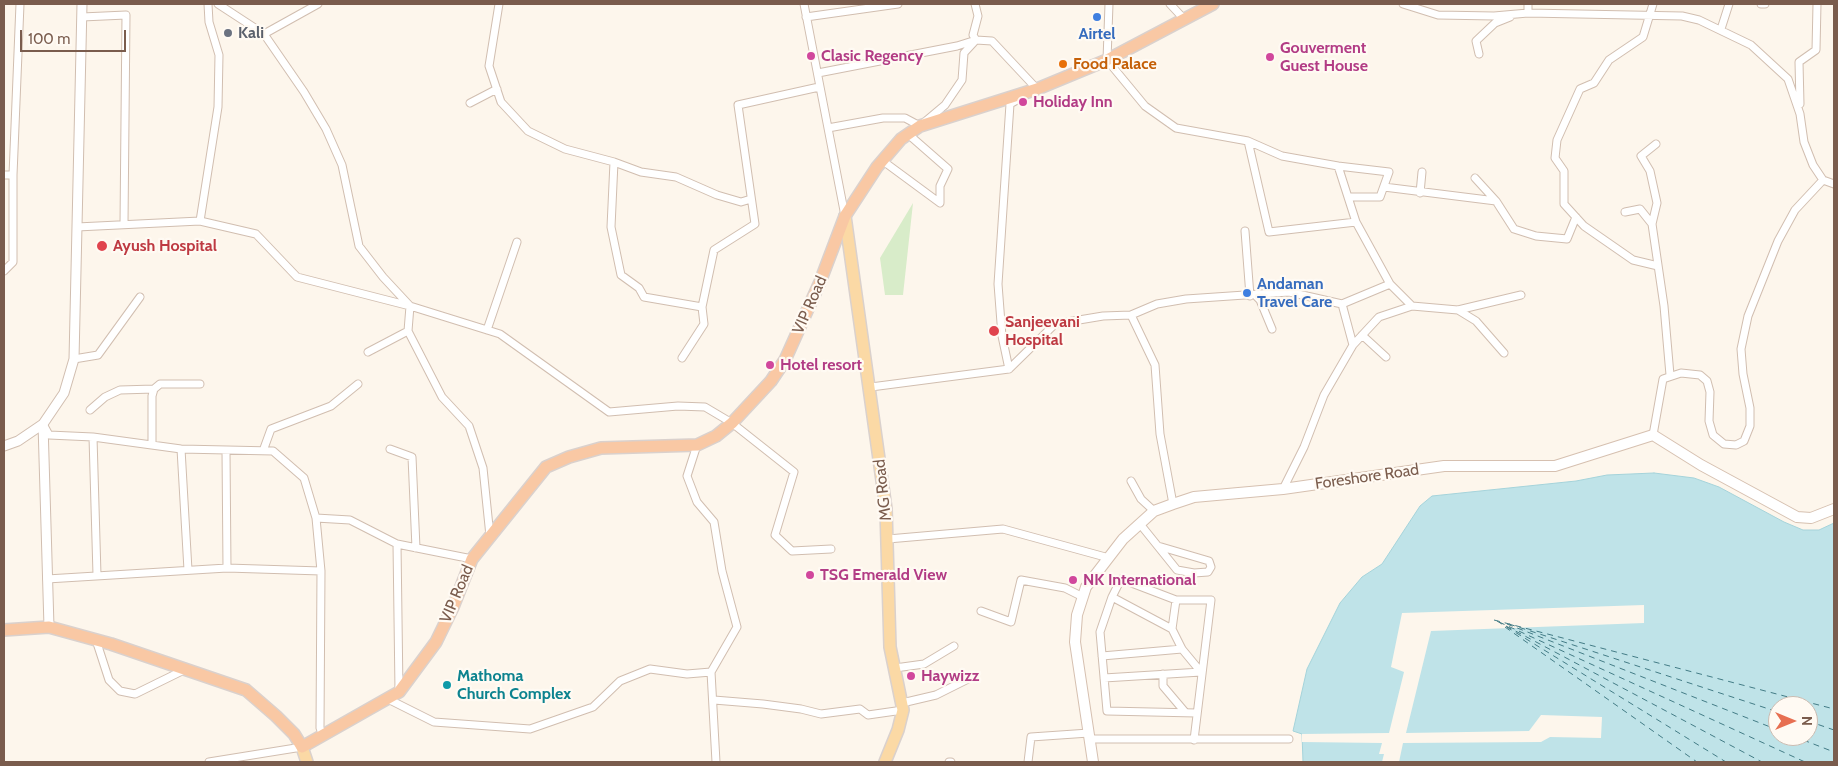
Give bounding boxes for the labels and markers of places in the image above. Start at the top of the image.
marker: Airtel [1091,11,1103,23]
place label: Kali [238,23,264,43]
place label: Airtel [1078,24,1116,44]
marker: Kali [222,27,234,39]
place label: Gouverment Guest House [1280,38,1368,76]
place label: Clasic Regency [821,46,923,66]
marker: Clasic Regency [805,50,817,62]
marker: Gouverment Guest House [1264,51,1276,63]
place label: Food Palace [1073,54,1157,74]
marker: Food Palace [1057,58,1069,70]
place label: Holiday Inn [1033,92,1113,112]
marker: Holiday Inn [1017,96,1029,108]
place label: Ayush Hospital [113,236,217,256]
marker: Ayush Hospital [95,239,109,253]
place label: Andaman Travel Care [1257,274,1332,312]
marker: Andaman Travel Care [1241,287,1253,299]
place label: Sanjeevani Hospital [1005,312,1080,350]
marker: Sanjeevani Hospital [987,324,1001,338]
place label: Hotel resort [780,355,862,375]
marker: Hotel resort [764,359,776,371]
place label: TSG Emerald View [820,565,947,585]
marker: TSG Emerald View [804,569,816,581]
place label: NK International [1083,570,1196,590]
marker: NK International [1067,574,1079,586]
place label: Mathoma Church Complex [457,666,571,704]
place label: Haywizz [921,666,979,686]
marker: Haywizz [905,670,917,682]
marker: Mathoma Church Complex [441,679,453,691]

